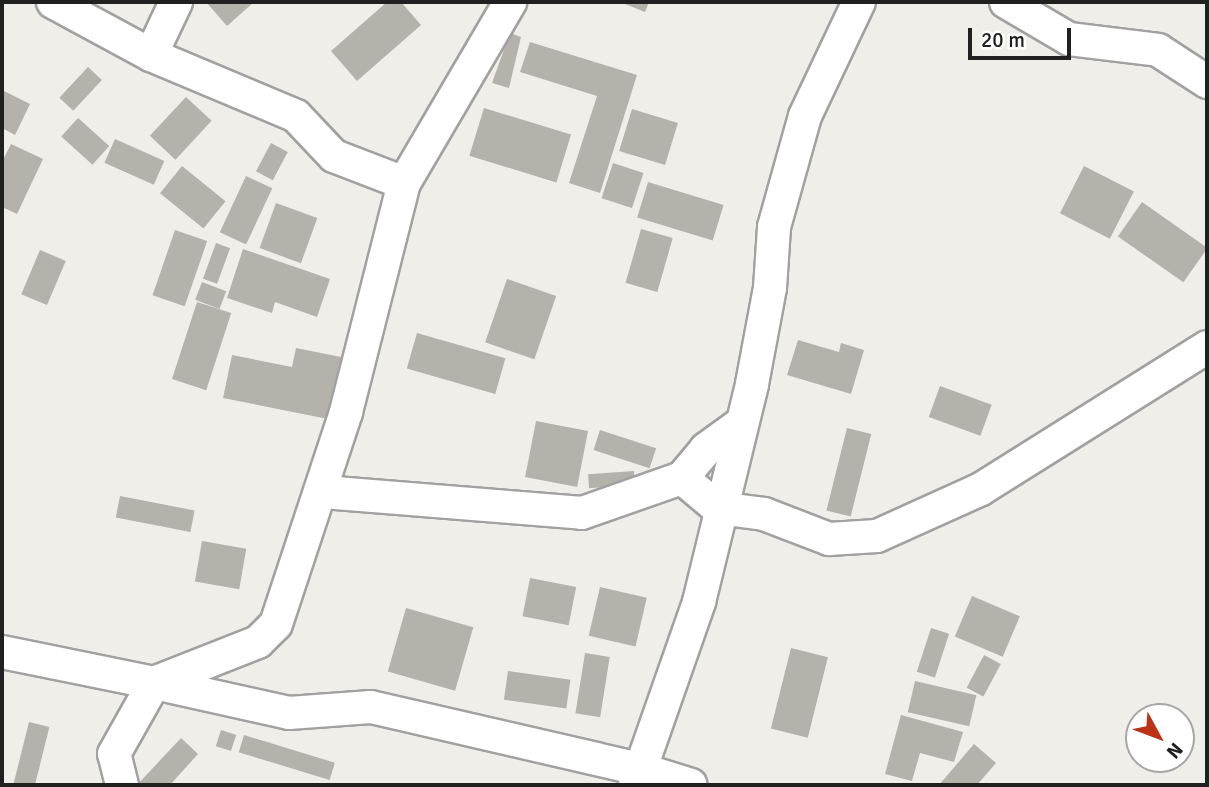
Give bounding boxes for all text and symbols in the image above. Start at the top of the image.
scale bar [971,14,1074,58]
text: 20 m [981,27,1025,53]
north arrow [1125,703,1195,773]
text: N [1161,738,1188,763]

